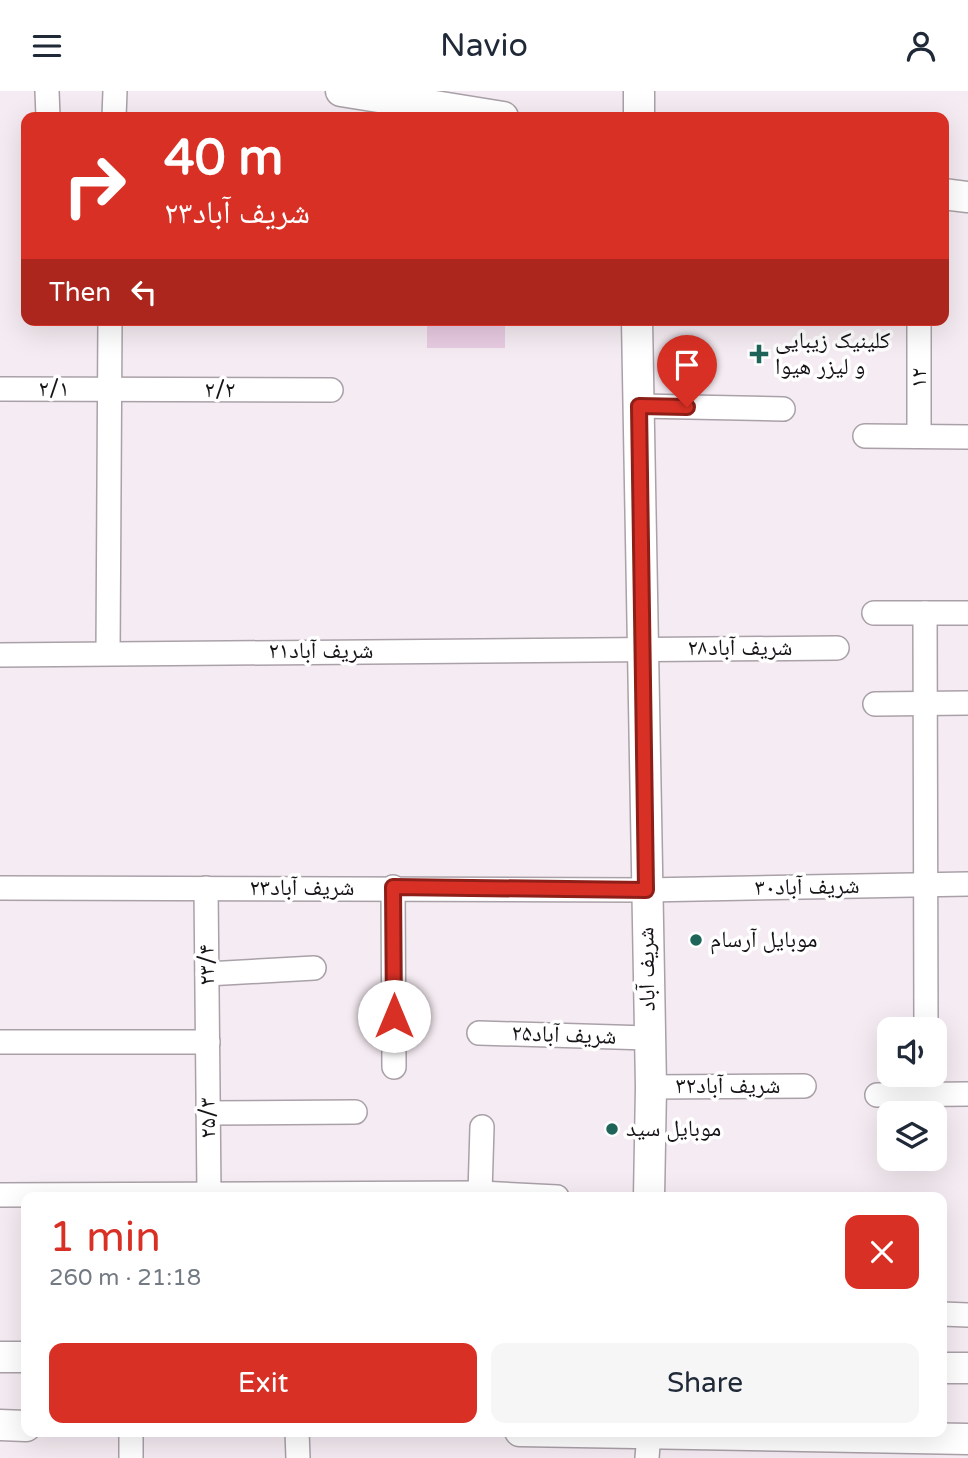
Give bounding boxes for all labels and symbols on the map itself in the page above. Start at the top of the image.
place label: کلینیک زیبایی و لیزر هیوا [775,327,891,381]
pin [657,335,717,407]
marker: کلینیک زیبایی و لیزر هیوا [749,344,769,364]
street label: ۱۲ [905,368,933,388]
street label: ۲/۱ [39,375,69,403]
street label: ۲/۲ [205,376,235,404]
street label: شریف آباد۲۸ [688,634,792,662]
street label: شریف آباد۲۱ [269,637,373,665]
street label: شریف آباد۳۰ [754,872,860,902]
street label: شریف آباد۲۳ [250,874,354,902]
place label: موبایل آرسام [710,926,817,955]
street label: شریف آباد [632,927,662,1011]
marker: موبایل آرسام [688,932,704,948]
street label: ۲۳/۴ [193,944,221,986]
position arrow [357,979,431,1053]
street label: شریف آباد۲۵ [511,1019,617,1051]
street label: شریف آباد۳۲ [676,1072,780,1100]
street label: ۲۵/۳ [194,1097,222,1139]
place label: موبایل سید [626,1115,721,1143]
marker: موبایل سید [604,1121,620,1137]

